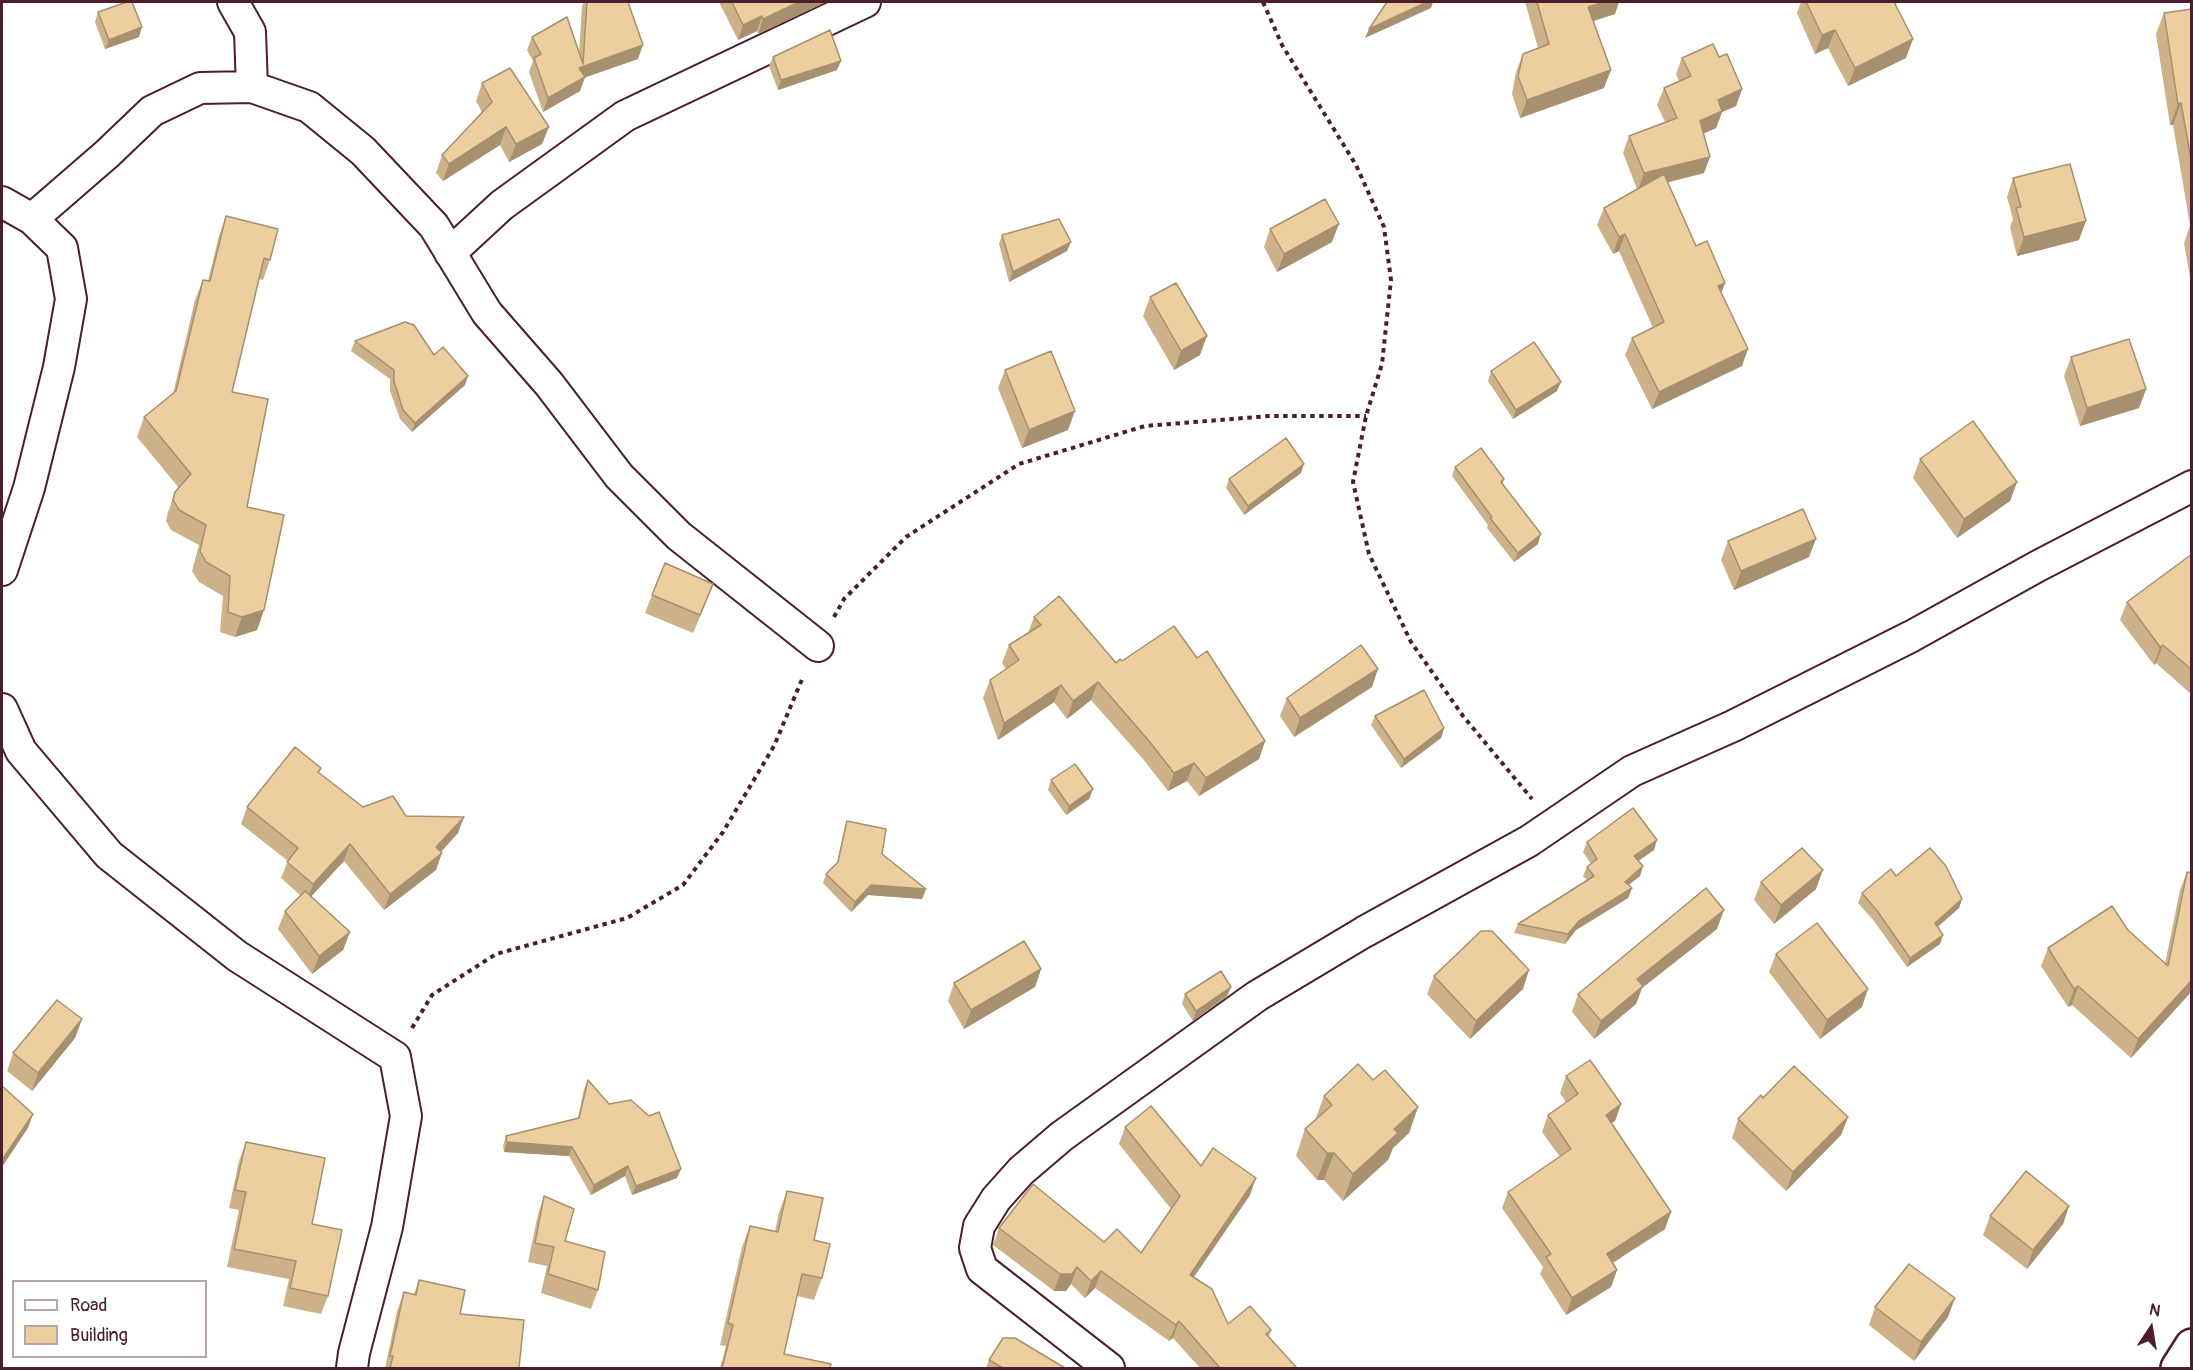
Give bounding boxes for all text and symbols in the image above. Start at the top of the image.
legend [12,1280,207,1358]
text: Road [70,1294,107,1317]
north arrow [2121,1298,2181,1358]
text: N [2147,1299,2162,1321]
text: Building [70,1324,128,1347]

